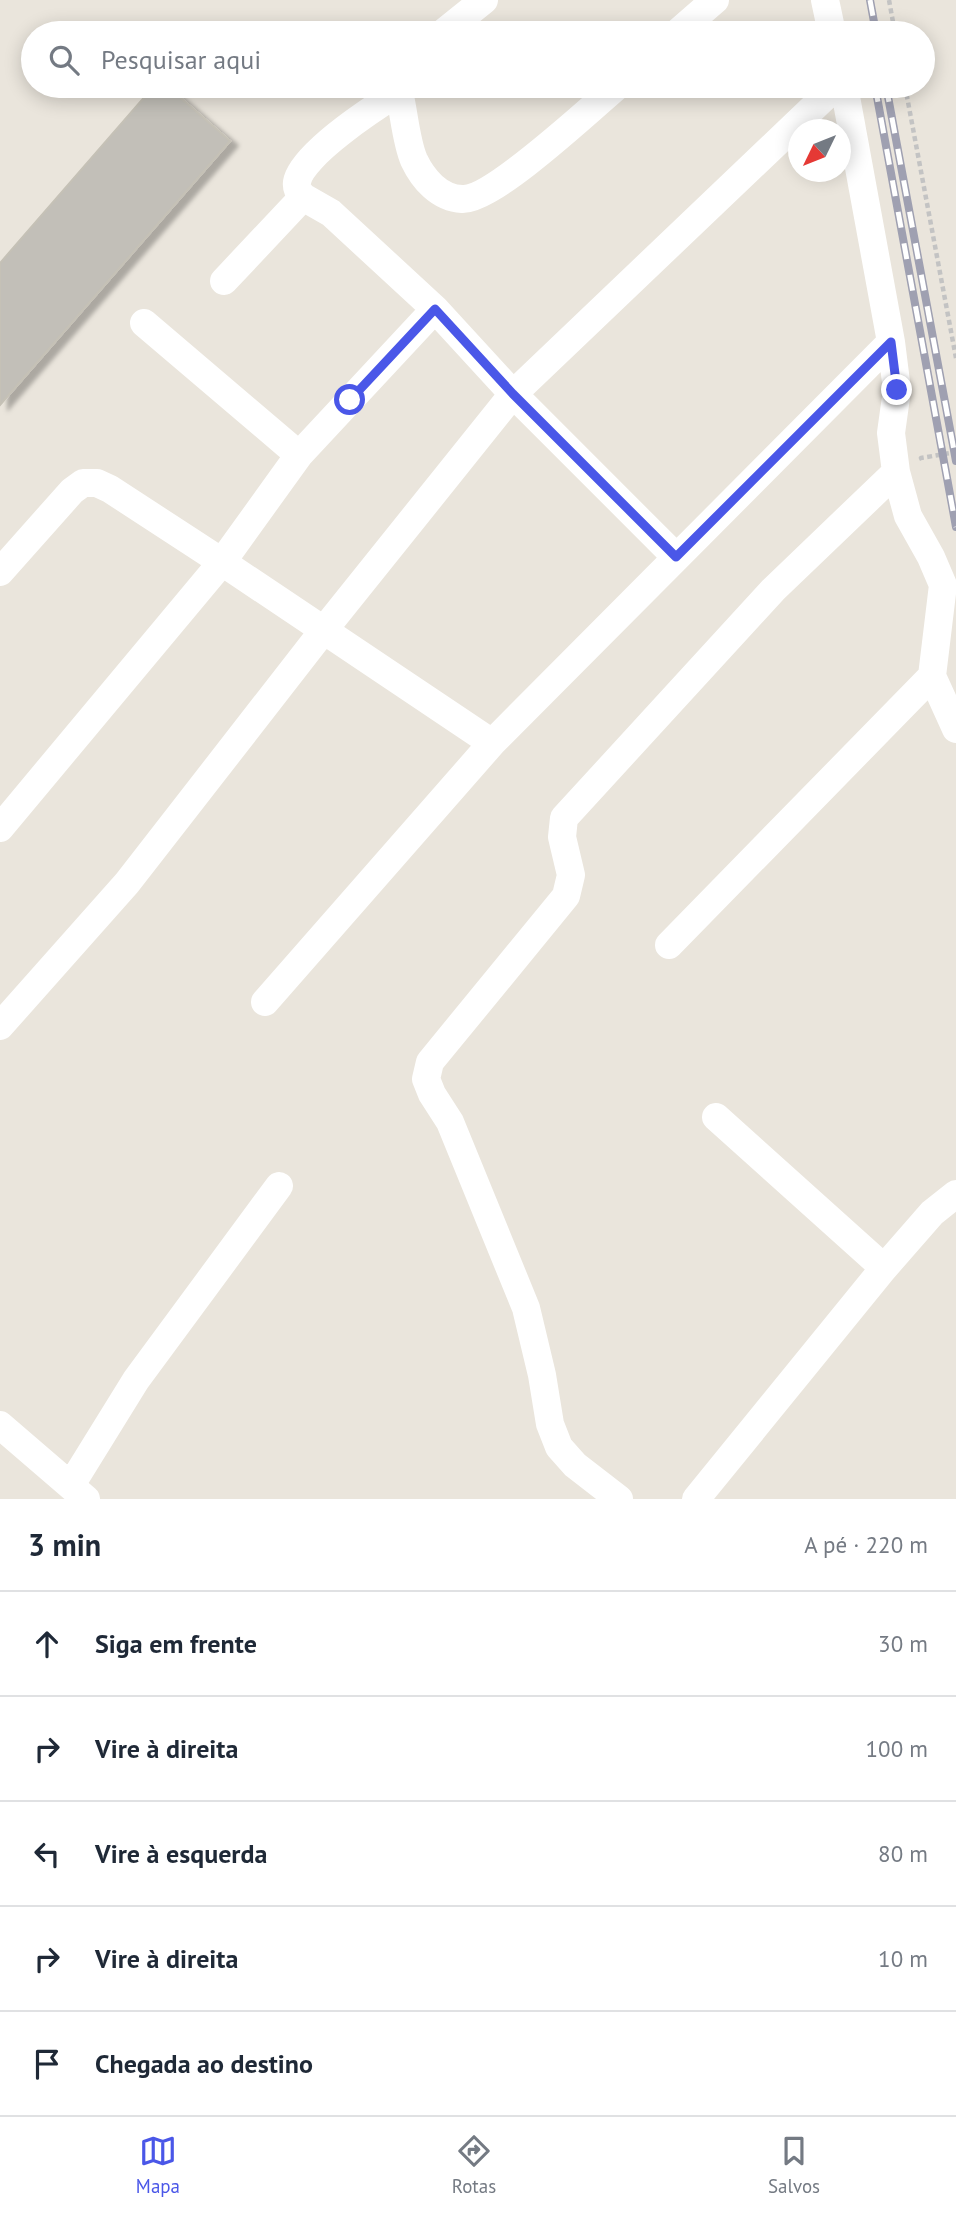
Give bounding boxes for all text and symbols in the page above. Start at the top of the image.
search box [21,21,935,98]
icon: search [45,41,83,79]
text: Pesquisar aqui [101,43,261,76]
north arrow [788,119,851,182]
route end [881,374,912,405]
route start [334,384,365,415]
text: 3 min [28,1525,101,1564]
text: A pé · 220 m [804,1530,928,1559]
icon: ahead [28,1625,66,1663]
text: Siga em frente [95,1627,257,1660]
text: 30 m [878,1629,928,1658]
icon: right [28,1730,66,1768]
text: Vire à direita [95,1732,238,1765]
text: 100 m [866,1734,928,1763]
icon: left [28,1835,66,1873]
text: Vire à esquerda [95,1837,267,1870]
text: 80 m [878,1839,928,1868]
icon: right [28,1940,66,1978]
text: Vire à direita [95,1942,238,1975]
text: 10 m [878,1944,928,1973]
icon: arrive [28,2045,66,2083]
text: Chegada ao destino [95,2047,313,2080]
tab: Mapa [136,2132,180,2198]
tab: Rotas [452,2132,496,2198]
tab: Salvos [768,2132,820,2198]

